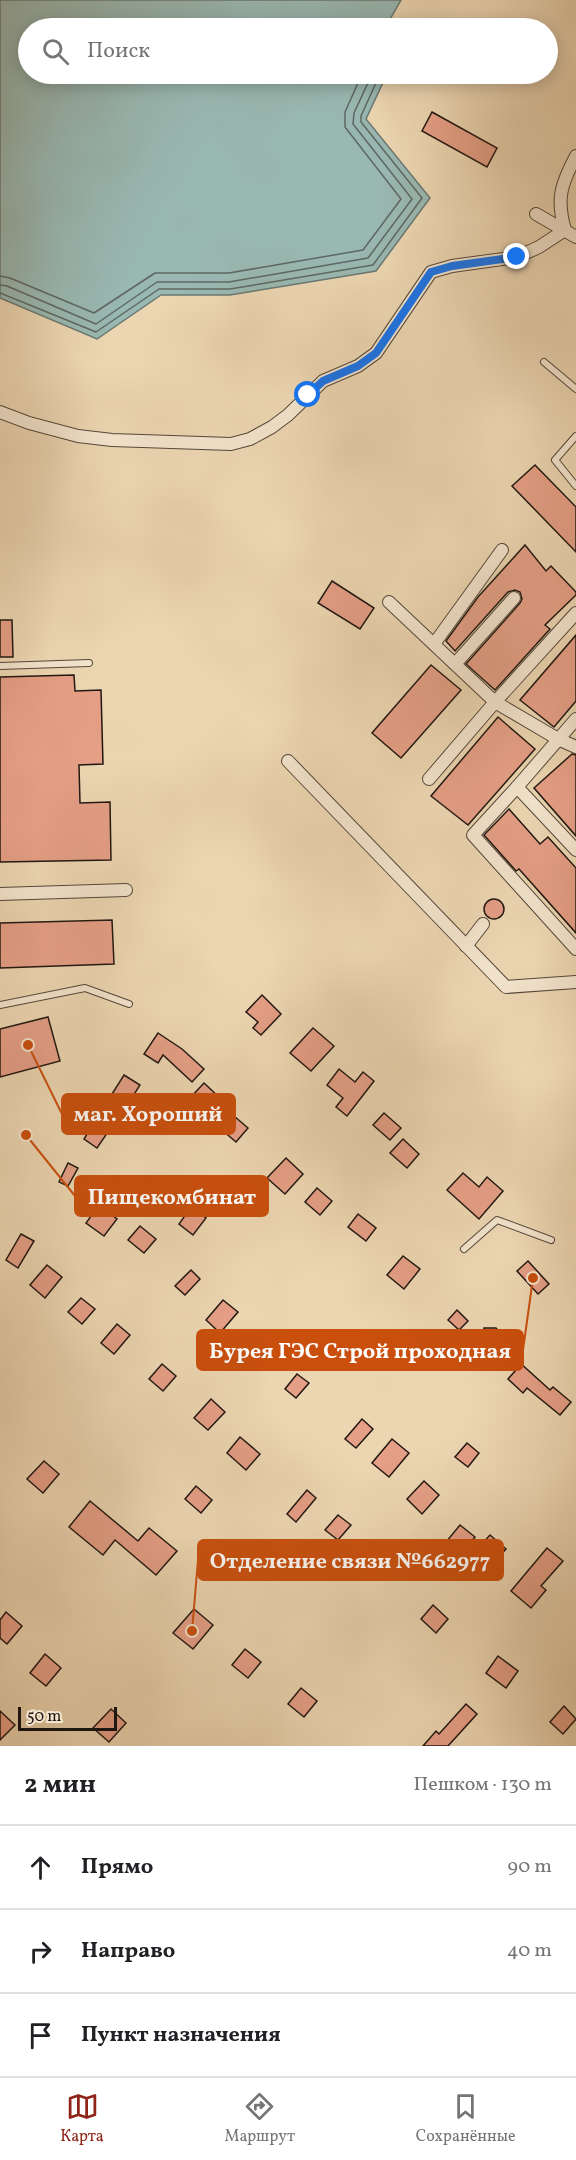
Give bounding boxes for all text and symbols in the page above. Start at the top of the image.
search box [18,18,558,84]
icon: search [39,35,72,68]
text: Поиск [87,36,150,67]
route end [503,243,529,269]
route start [294,381,320,407]
callout: маг. Хороший [62,1094,235,1134]
text: маг. Хороший [74,1100,222,1131]
callout: Пищекомбинат [75,1176,268,1216]
text: Пищекомбинат [88,1183,256,1214]
callout: Бурея ГЭС Строй проходная [197,1330,523,1370]
text: Бурея ГЭС Строй проходная [209,1337,511,1368]
callout: Отделение связи №662977 [198,1540,503,1580]
text: Отделение связи №662977 [210,1547,490,1578]
scale bar [18,1704,117,1732]
text: 50 m [27,1706,61,1728]
text: 2 мин [24,1767,96,1803]
text: Пешком · 130 m [413,1771,552,1799]
icon: ahead [24,1851,57,1884]
text: Прямо [81,1852,153,1883]
text: 90 m [508,1853,552,1881]
icon: right [24,1935,57,1968]
text: Направо [81,1936,175,1967]
text: 40 m [507,1937,552,1965]
icon: arrive [24,2019,57,2052]
text: Пункт назначения [81,2020,281,2051]
tab: Карта [60,2090,104,2148]
tab: Маршрут [225,2090,295,2148]
tab: Сохранённые [416,2090,516,2148]

